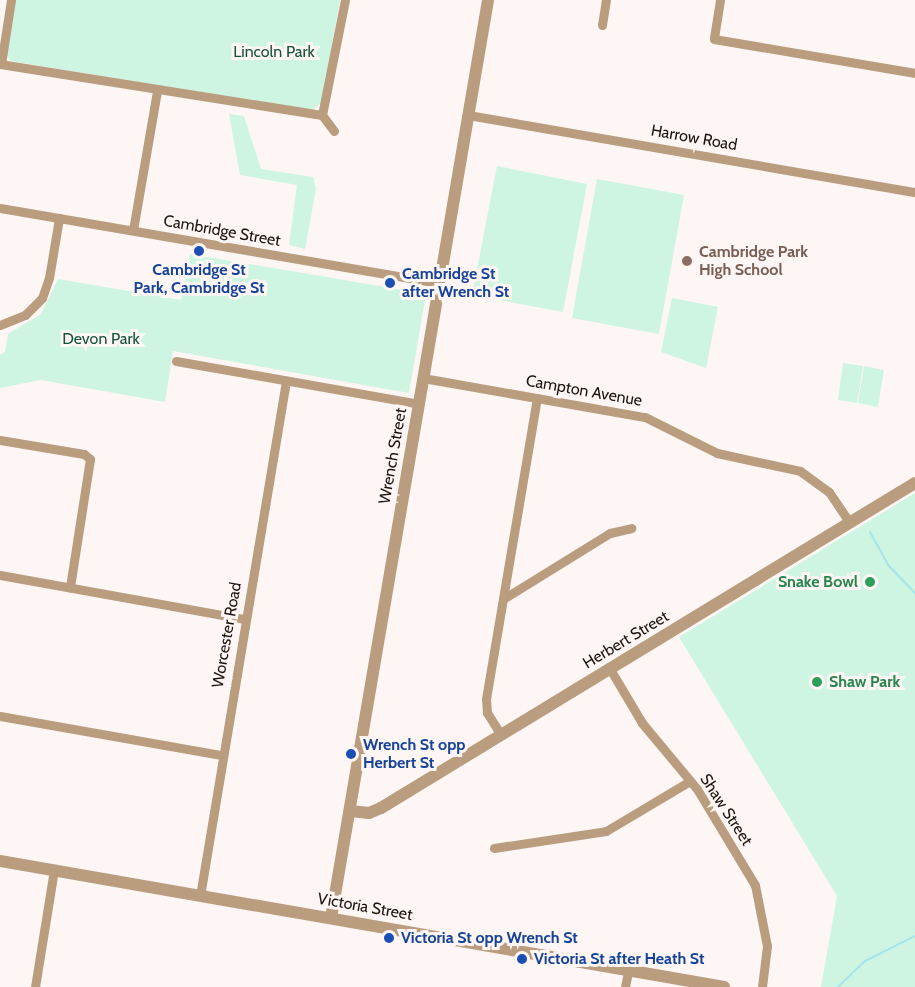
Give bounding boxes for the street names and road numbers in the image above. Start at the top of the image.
street label: Harrow Road [649,121,739,155]
street label: Cambridge Street [162,211,282,251]
street label: Campton Avenue [524,371,644,411]
street label: Wrench Street [375,406,411,506]
street label: Worcester Road [208,581,246,689]
street label: Herbert Street [580,607,672,673]
street label: Shaw Street [696,771,756,849]
street label: Victoria Street [316,889,414,925]

